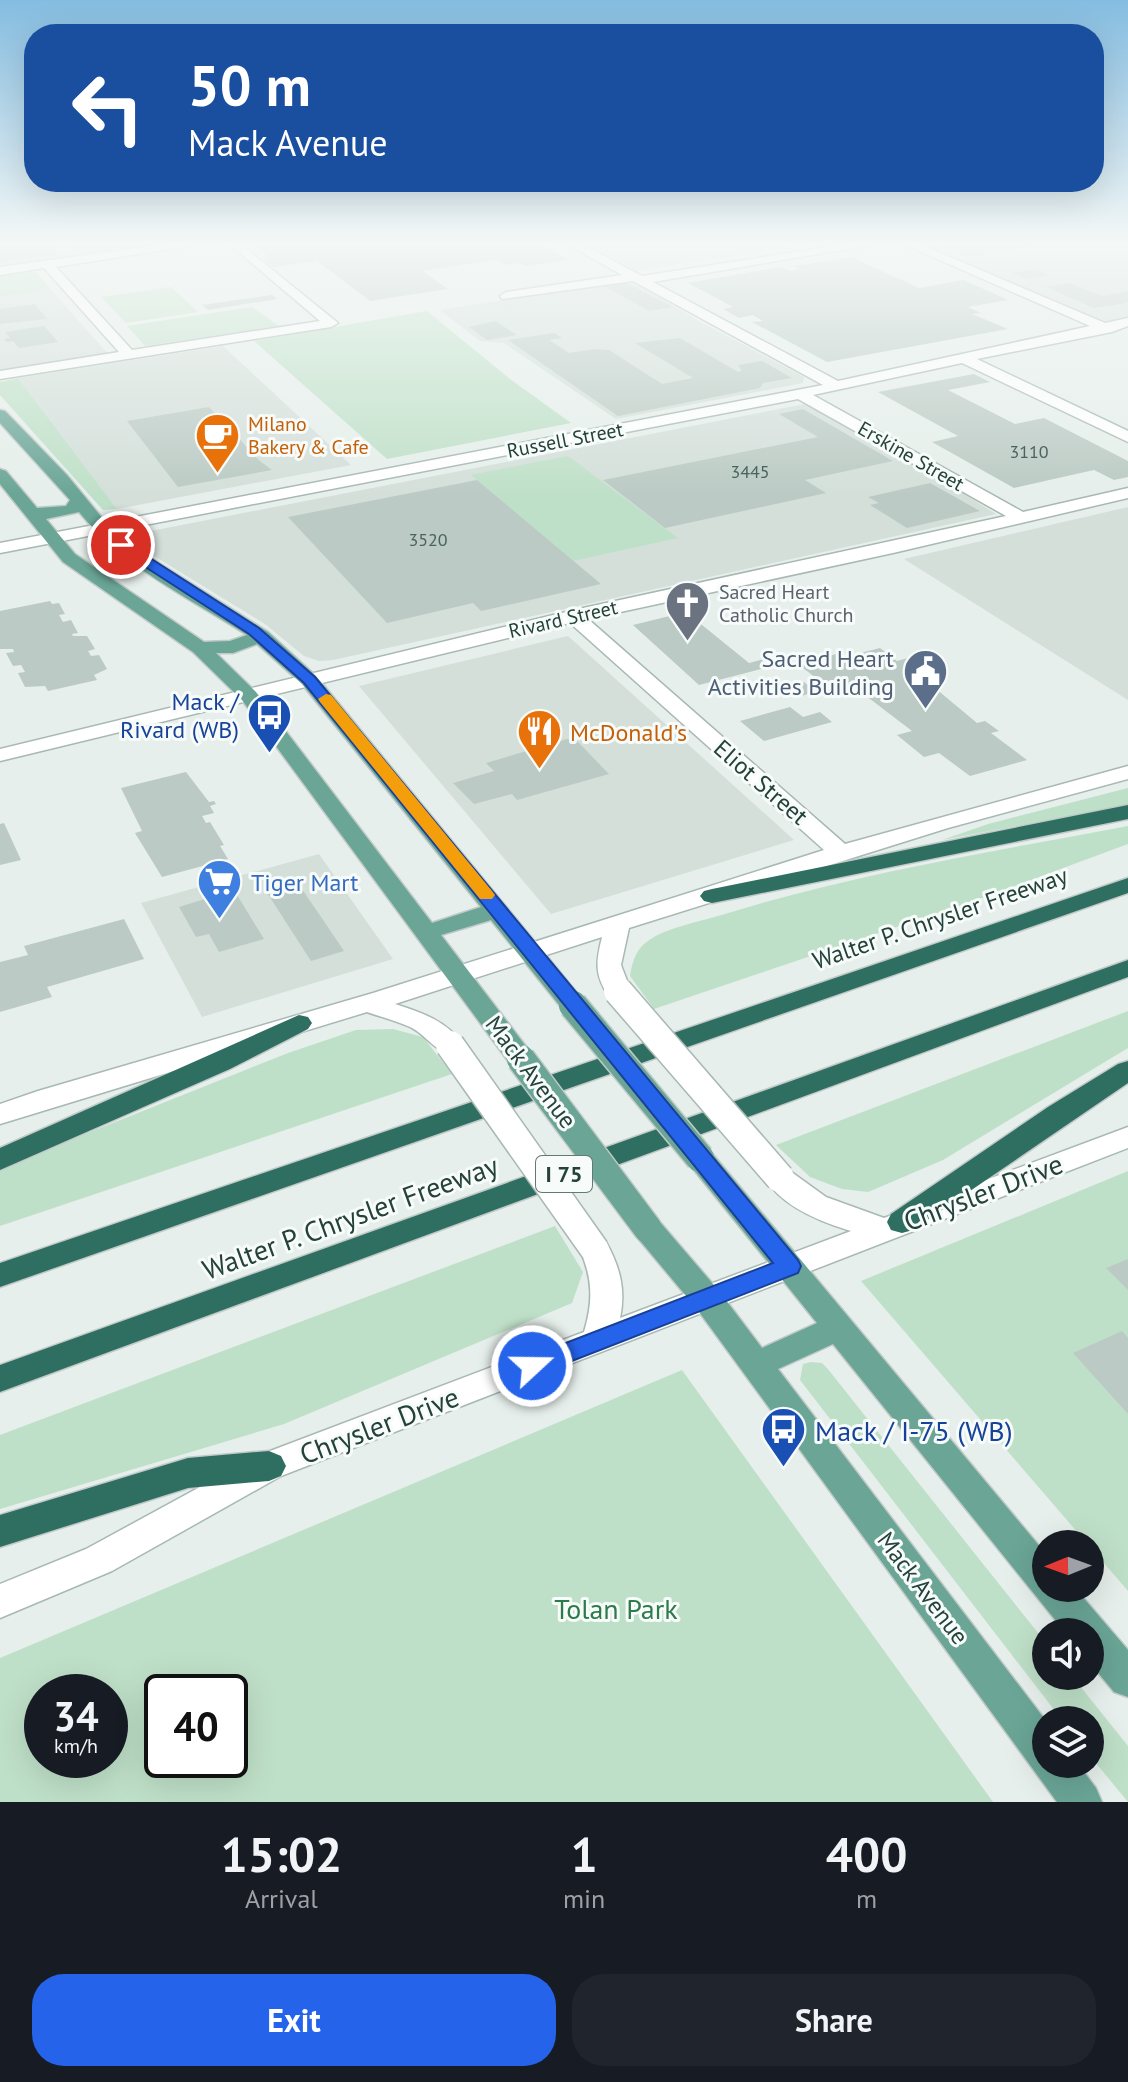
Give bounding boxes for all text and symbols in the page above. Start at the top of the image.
text: 50 m [188,49,311,121]
icon: left [56,56,160,160]
text: Mack Avenue [188,119,388,166]
cafe icon: Milano Bakery & Cafe [193,411,241,474]
place label: Milano Bakery & Cafe [248,411,369,460]
street label: Erskine Street [853,415,969,497]
street label: Russell Street [505,416,625,464]
house number: 3110 [1009,440,1049,463]
house number: 3445 [730,460,770,483]
pin [87,511,155,579]
icon: arrive [99,523,143,567]
house number: 3520 [408,528,448,551]
church icon: Sacred Heart Catholic Church [664,579,712,642]
place label: Sacred Heart Catholic Church [719,579,853,628]
street label: Rivard Street [506,594,620,644]
place label: Sacred Heart Activities Building [708,643,894,702]
public building icon: Sacred Heart Activities Building [901,648,949,711]
place label: Mack / Rivard (WB) [120,686,240,745]
bus stop icon: Mack / Rivard (WB) [246,691,294,754]
restaurant icon: McDonald's [515,708,563,771]
place label: McDonald's [570,717,687,748]
street label: Eliot Street [707,733,815,831]
supermarket icon: Tiger Mart [196,858,244,921]
street label: Walter P. Chrysler Freeway [808,860,1072,976]
place label: Tiger Mart [251,867,358,898]
street label: Mack Avenue [479,1010,583,1134]
street label: Chrysler Drive [898,1145,1068,1239]
street label: Walter P. Chrysler Freeway [197,1146,503,1288]
road number: I 75 [536,1156,592,1192]
position arrow [490,1324,574,1408]
street label: Chrysler Drive [294,1378,464,1472]
bus stop icon: Mack / I-75 (WB) [760,1406,808,1469]
place label: Mack / I-75 (WB) [815,1412,1013,1449]
street label: Mack Avenue [871,1526,975,1650]
north arrow [1032,1530,1104,1602]
map controls [1032,1530,1104,1778]
park label: Tolan Park [554,1590,678,1627]
button: sound [1032,1618,1104,1690]
speed limit sign: 40 [144,1674,248,1778]
text: 34 [53,1690,99,1742]
button: layers [1032,1706,1104,1778]
text: km/h [54,1733,98,1759]
text: 15:02 [221,1823,342,1885]
text: 1 [570,1823,598,1885]
text: 400 [826,1823,907,1885]
text: Arrival [245,1882,318,1915]
text: min [563,1882,605,1915]
text: m [856,1882,877,1915]
button: Exit [32,1974,556,2066]
button: Share [572,1974,1096,2066]

